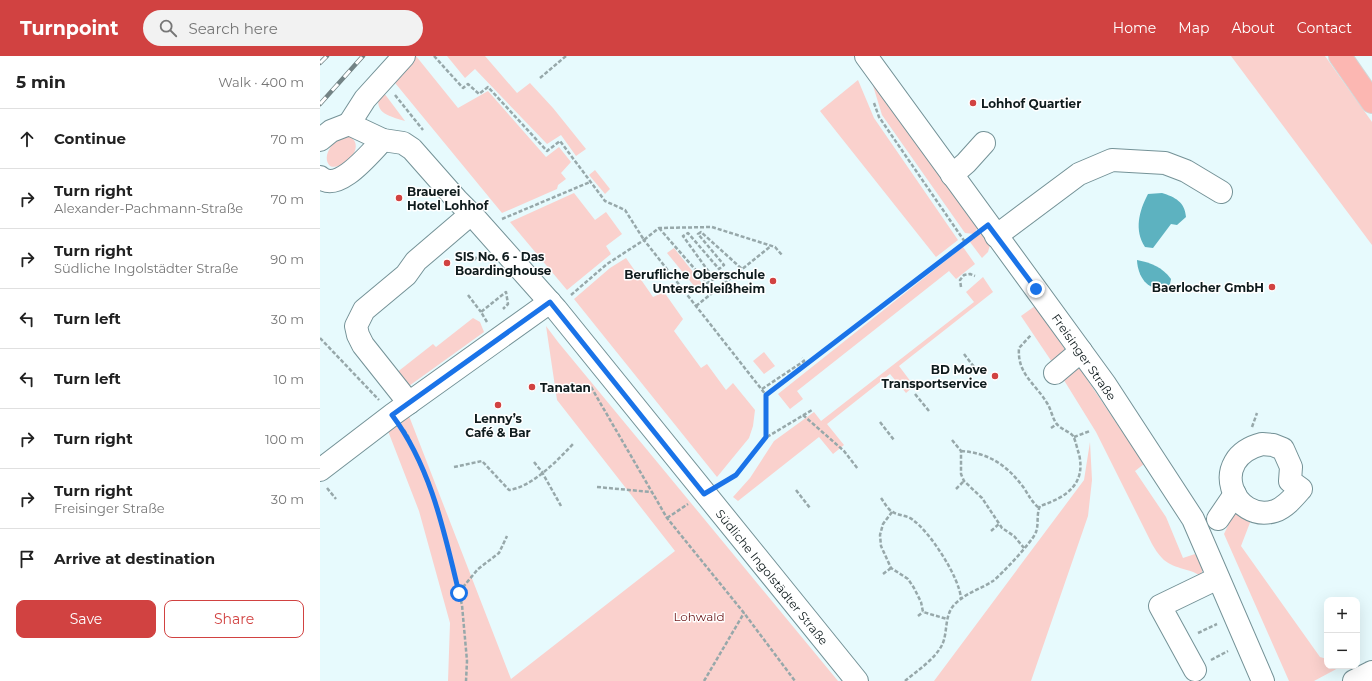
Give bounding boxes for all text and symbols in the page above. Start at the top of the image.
search box [143,10,423,46]
text: Turnpoint [20,17,119,40]
icon: search [157,17,179,39]
text: Search here [189,19,278,38]
text: Home [1113,19,1156,37]
text: Map [1178,19,1209,37]
text: About [1231,19,1275,37]
text: Contact [1297,19,1352,37]
text: 5 min [16,72,66,92]
text: Walk · 400 m [218,74,304,90]
place label: Lohhof Quartier [981,96,1081,111]
marker: Lohhof Quartier [968,98,978,108]
icon: ahead [16,128,38,150]
text: Continue [54,129,126,148]
text: 70 m [271,131,304,147]
text: Turn right [54,181,133,200]
place label: Brauerei Hotel Lohhof [407,184,490,213]
icon: right [16,188,38,210]
text: 70 m [271,191,304,207]
marker: Brauerei Hotel Lohhof [394,193,404,203]
text: Alexander-Pachmann-Straße [54,200,243,216]
text: Turn right [54,241,133,260]
icon: right [16,248,38,270]
place label: SIS No. 6 - Das Boardinghouse [455,249,552,278]
text: 90 m [270,251,304,267]
marker: SIS No. 6 - Das Boardinghouse [442,258,452,268]
text: Südliche Ingolstädter Straße [54,260,238,276]
place label: Berufliche Oberschule Unterschleißheim [624,267,765,296]
marker: Berufliche Oberschule Unterschleißheim [768,276,778,286]
route end [1027,280,1045,298]
place label: Baerlocher GmbH [1152,280,1264,295]
marker: Baerlocher GmbH [1267,282,1277,292]
icon: left [16,308,38,330]
text: Turn left [54,309,121,328]
text: 30 m [271,311,304,327]
street label: Freisinger Straße [1049,311,1119,403]
place label: BD Move Transportservice [882,362,987,391]
icon: left [16,368,38,390]
text: Turn left [54,369,121,388]
text: 10 m [274,371,304,387]
marker: BD Move Transportservice [990,371,1000,381]
place label: Tanatan [540,380,591,395]
marker: Tanatan [527,382,537,392]
marker: Lenny’s Café & Bar [493,400,503,410]
place label: Lenny’s Café & Bar [465,411,531,440]
icon: right [16,428,38,450]
text: Turn right [54,429,133,448]
text: 100 m [265,431,304,447]
text: Turn right [54,481,133,500]
icon: right [16,488,38,510]
text: 30 m [271,491,304,507]
text: Freisinger Straße [54,500,165,516]
street label: Südliche Ingolstädter Straße [713,506,831,648]
icon: arrive [16,548,38,570]
text: Arrive at destination [54,549,215,568]
route start [450,584,468,602]
map controls [1324,597,1360,669]
button: + [1324,597,1360,633]
button: Save [16,600,156,638]
button: Share [164,600,304,638]
park label: Lohwald [673,609,725,624]
button: − [1324,633,1360,669]

